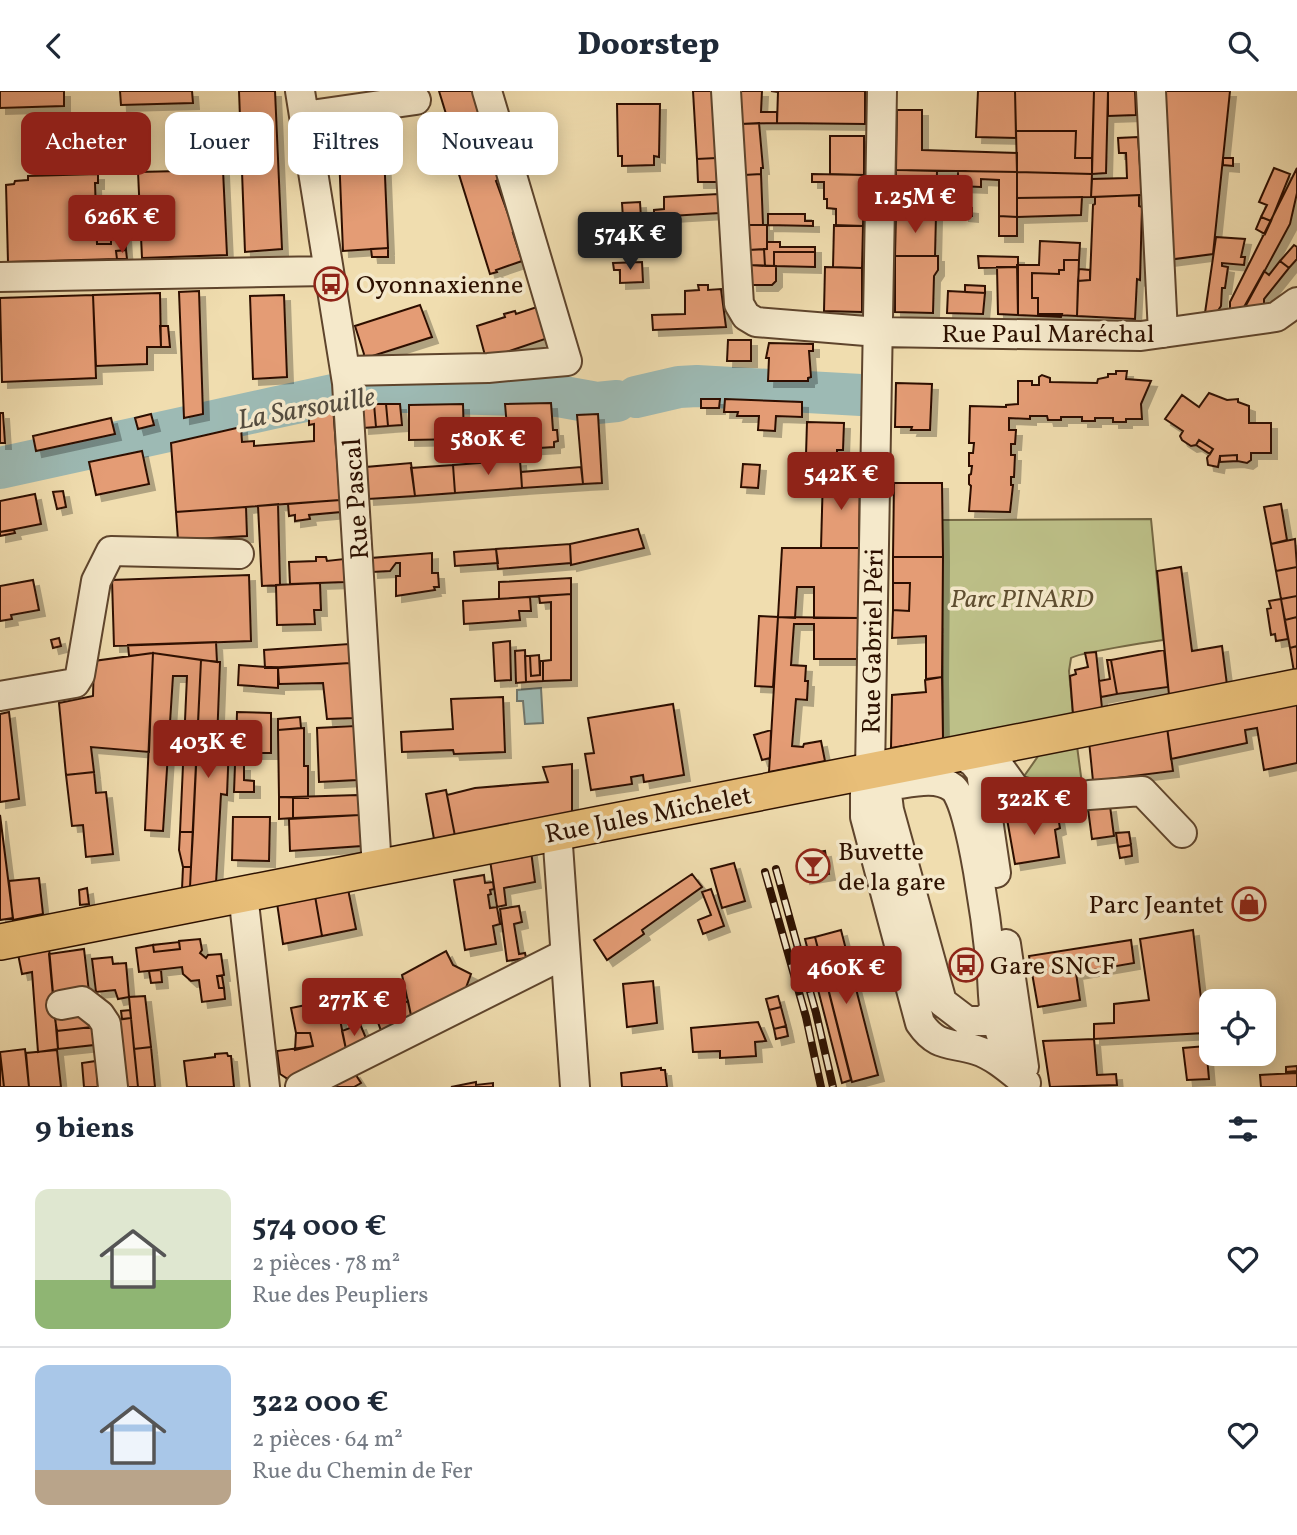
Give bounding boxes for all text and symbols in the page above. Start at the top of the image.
text: Doorstep [578,24,719,68]
icon: back [35,27,73,65]
icon: search [1224,27,1262,65]
chip: Acheter [21,112,151,175]
chip: Louer [165,112,274,175]
chip: Filtres [288,112,403,175]
chip: Nouveau [417,112,558,175]
pin: 1.25M € [850,176,980,235]
text: 1.25M € [874,182,956,214]
pin: 626K € [65,195,179,255]
text: 626K € [84,202,160,234]
pin: 574K € [573,213,687,272]
text: 574K € [594,219,666,251]
bus stop icon: Oyonnaxienne [312,265,350,303]
place label: Oyonnaxienne [356,268,523,304]
street label: Rue Paul Maréchal [941,317,1155,353]
water label: La Sarsouille [235,378,378,441]
pin: 580K € [431,417,545,477]
text: 580K € [450,424,526,456]
street label: Rue Pascal [335,437,379,561]
pin: 542K € [784,453,898,512]
text: 542K € [803,459,879,491]
street label: Rue Gabriel Péri [854,548,894,734]
park label: Parc PINARD [950,582,1094,618]
pin: 403K € [151,721,265,780]
text: 403K € [169,727,247,759]
pin: 322K € [977,777,1091,837]
street label: Rue Jules Michelet [542,778,755,854]
text: 322K € [997,784,1071,816]
place label: Buvette de la gare [838,835,946,901]
bar icon: Buvette de la gare [794,847,832,885]
shop icon: Parc Jeantet [1230,885,1268,923]
place label: Parc Jeantet [1089,888,1224,924]
bus stop icon: Gare SNCF [947,946,985,984]
pin: 460K € [789,947,903,1006]
place label: Gare SNCF [990,949,1116,985]
text: 460K € [807,953,885,985]
pin: 277K € [297,979,411,1038]
text: 277K € [318,985,390,1017]
map controls [1199,989,1276,1066]
button: locate [1199,989,1276,1066]
text: 9 biens [35,1108,134,1150]
icon: filters [1224,1110,1262,1148]
text: 574 000 € [252,1206,387,1248]
icon: home [91,1217,175,1301]
icon: heart [1224,1240,1262,1278]
text: 2 pièces · 78 m² [252,1248,400,1280]
text: Rue des Peupliers [252,1280,428,1312]
text: 322 000 € [252,1382,389,1424]
icon: home [91,1393,175,1477]
icon: heart [1224,1416,1262,1454]
text: 2 pièces · 64 m² [252,1424,403,1456]
text: Rue du Chemin de Fer [252,1456,473,1488]

